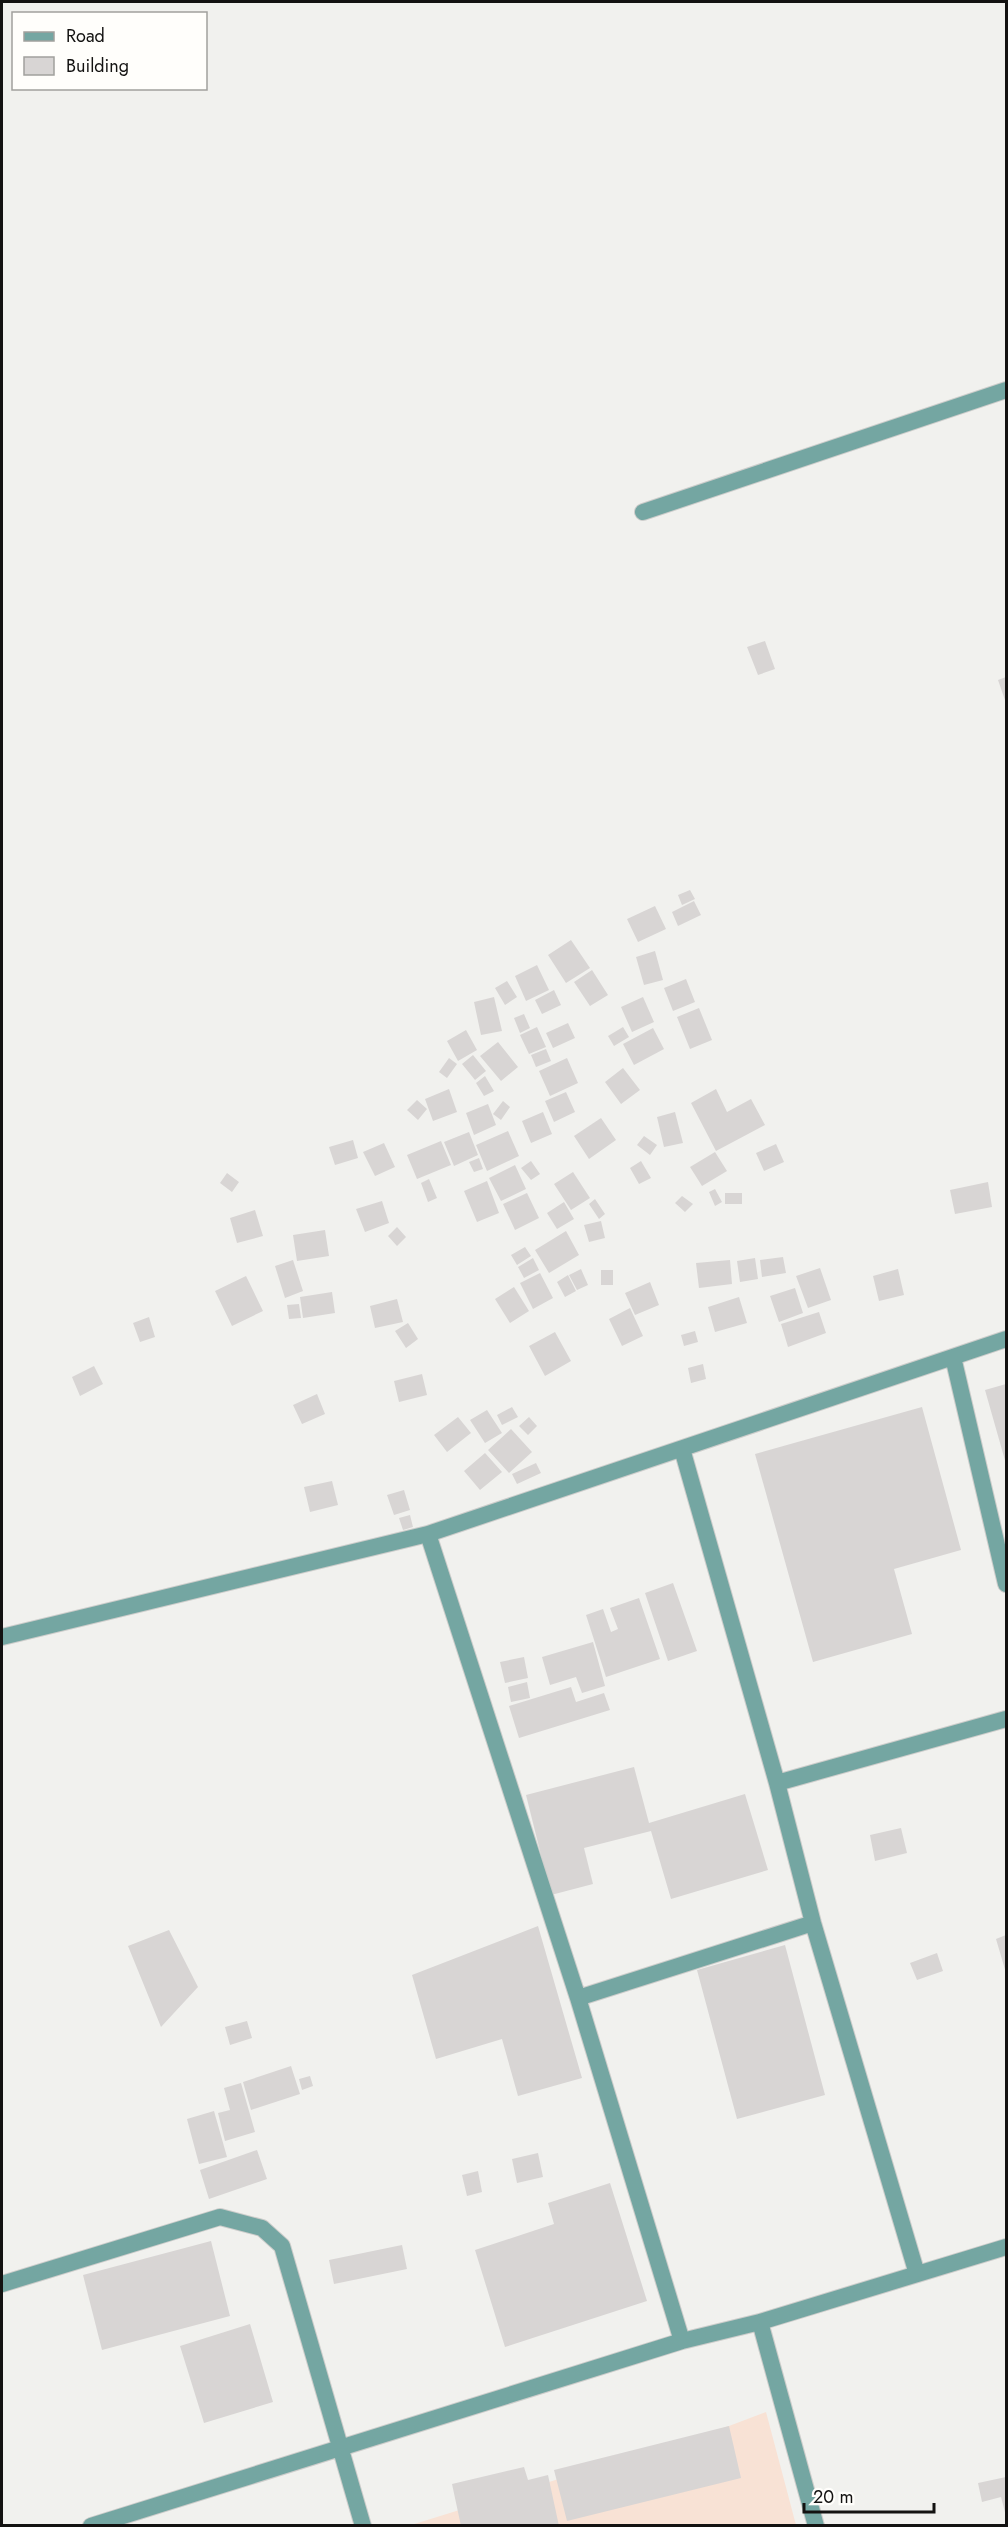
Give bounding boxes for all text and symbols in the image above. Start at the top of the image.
legend [12,12,207,90]
text: Road [66,23,105,49]
text: Building [66,53,129,79]
scale bar [804,2476,934,2514]
text: 20 m [813,2484,853,2510]

